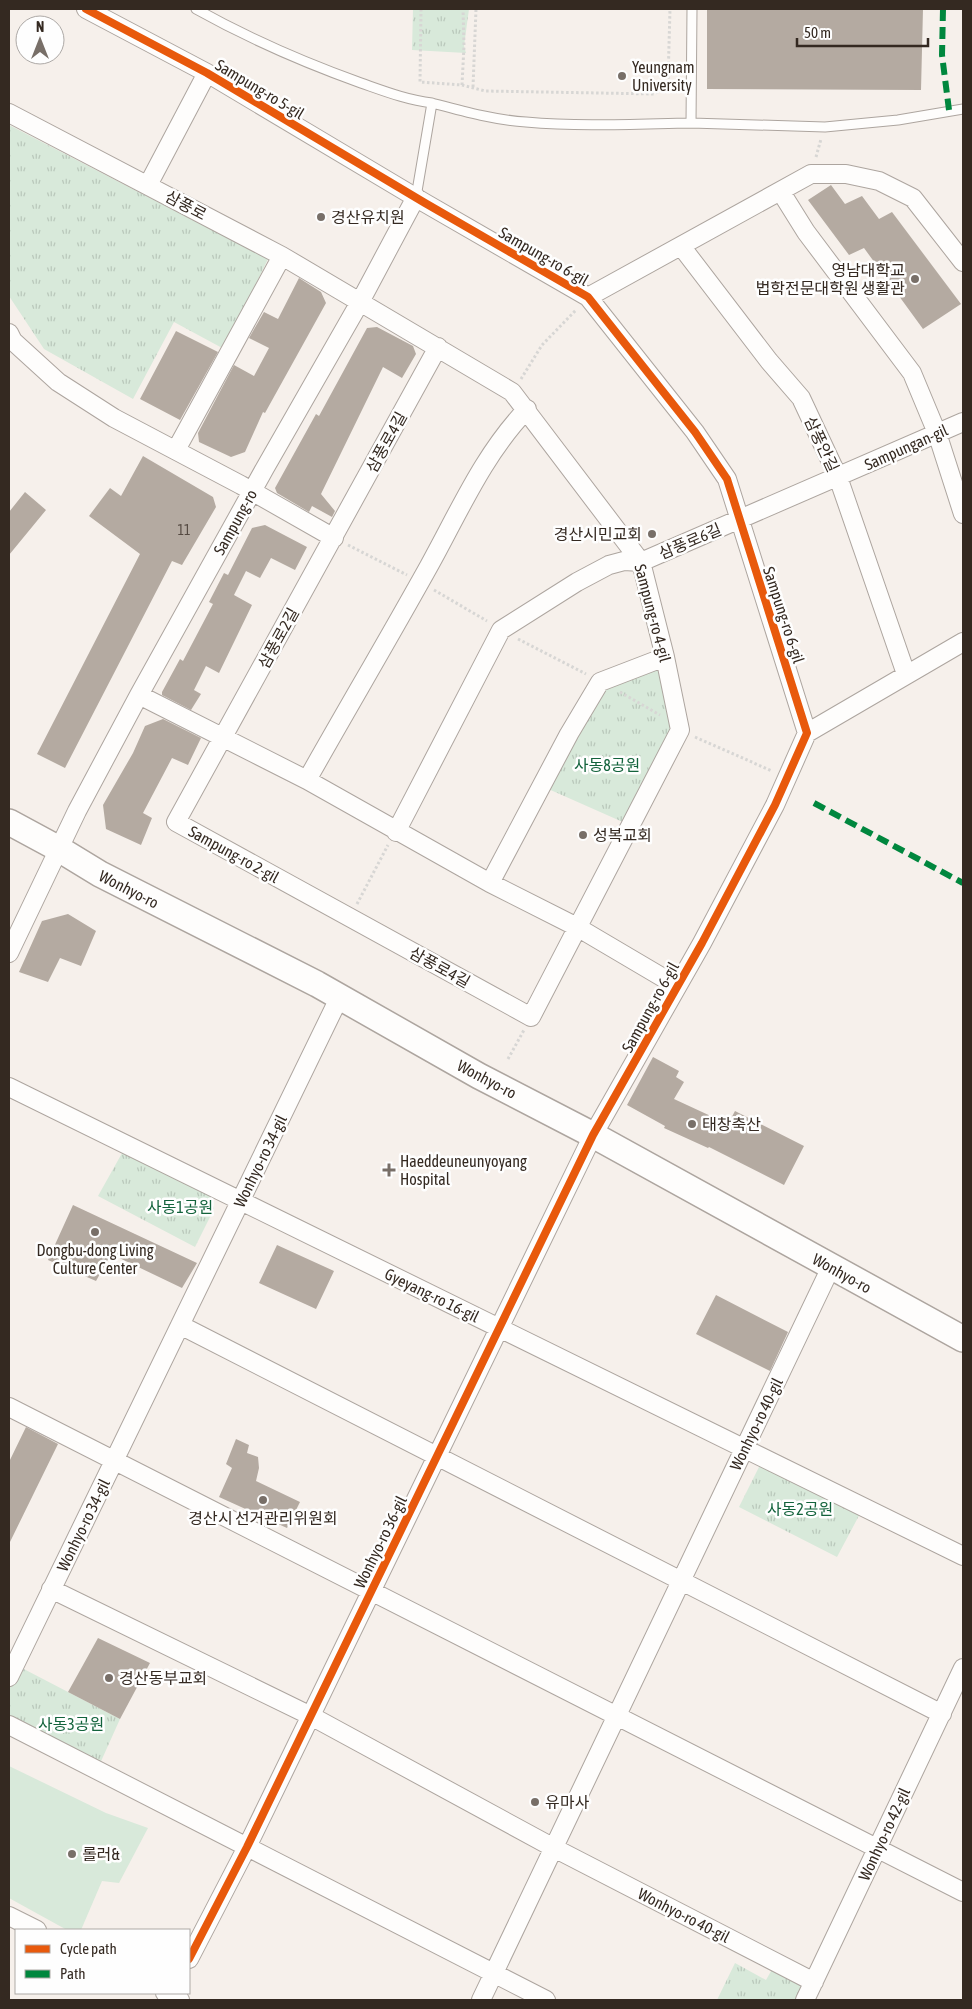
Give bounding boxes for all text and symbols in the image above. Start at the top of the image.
north arrow [15,15,65,65]
scale bar [797,15,928,47]
text: N [36,19,44,35]
text: 50 m [804,24,831,41]
street label: Sampung-ro 5-gil [212,55,308,124]
place label: Yeungnam University [632,58,695,95]
marker: Yeungnam University [616,70,628,82]
street label: 삼풍로 [162,187,210,223]
place label: 경산유치원 [331,208,405,226]
marker: 경산유치원 [315,211,327,223]
street label: Sampung-ro 6-gil [496,223,593,290]
place label: 영남대학교 법학전문대학원 생활관 [756,261,905,297]
marker: 영남대학교 법학전문대학원 생활관 [909,273,921,285]
street label: 삼풍로4길 [362,409,410,475]
street label: 삼풍안길 [801,414,843,474]
street label: Sampungan-gil [862,420,952,474]
street label: Sampung-ro [210,486,261,558]
street label: 삼풍로6길 [656,520,724,562]
house number: 11 [177,522,191,538]
place label: 경산시민교회 [554,525,642,543]
marker: 경산시민교회 [646,528,658,540]
street label: Sampung-ro 4-gil [630,562,675,665]
street label: Sampung-ro 6-gil [759,564,808,667]
street label: 삼풍로2길 [254,605,302,671]
park label: 사동8공원 [574,756,640,774]
street label: Sampung-ro 2-gil [185,822,283,887]
place label: 성복교회 [593,826,652,844]
marker: 성복교회 [577,829,589,841]
street label: Wonhyo-ro [96,866,162,913]
street label: 삼풍로4길 [407,943,473,991]
street label: Sampung-ro 6-gil [618,958,683,1056]
street label: Wonhyo-ro [454,1056,520,1103]
street label: Wonhyo-ro 34-gil [230,1111,291,1210]
place label: 태창축산 [702,1115,761,1133]
marker: 태창축산 [686,1118,698,1130]
place label: Haeddeuneunyoyang Hospital [400,1152,527,1189]
marker: Haeddeuneunyoyang Hospital [382,1163,396,1177]
park label: 사동1공원 [147,1198,213,1216]
marker: Dongbu-dong Living Culture Center [89,1226,101,1238]
place label: Dongbu-dong Living Culture Center [36,1241,154,1277]
street label: Wonhyo-ro [809,1250,875,1297]
street label: Gyeyang-ro 16-gil [381,1264,483,1327]
street label: Wonhyo-ro 40-gil [726,1374,787,1473]
street label: Wonhyo-ro 34-gil [53,1475,114,1574]
street label: Wonhyo-ro 36-gil [350,1492,411,1591]
marker: 경산시 선거관리위원회 [257,1494,269,1506]
park label: 사동2공원 [767,1500,833,1518]
place label: 경산시 선거관리위원회 [188,1509,338,1527]
place label: 경산동부교회 [119,1669,207,1687]
marker: 경산동부교회 [103,1672,115,1684]
park label: 사동3공원 [38,1715,104,1733]
street label: Wonhyo-ro 42-gil [855,1784,915,1884]
place label: 유마사 [545,1793,589,1811]
marker: 유마사 [529,1796,541,1808]
place label: 롤러& [82,1845,120,1863]
marker: 롤러& [66,1848,78,1860]
street label: Wonhyo-ro 40-gil [635,1884,733,1947]
legend [15,1929,190,1994]
text: Cycle path [60,1940,117,1957]
text: Path [60,1965,86,1982]

